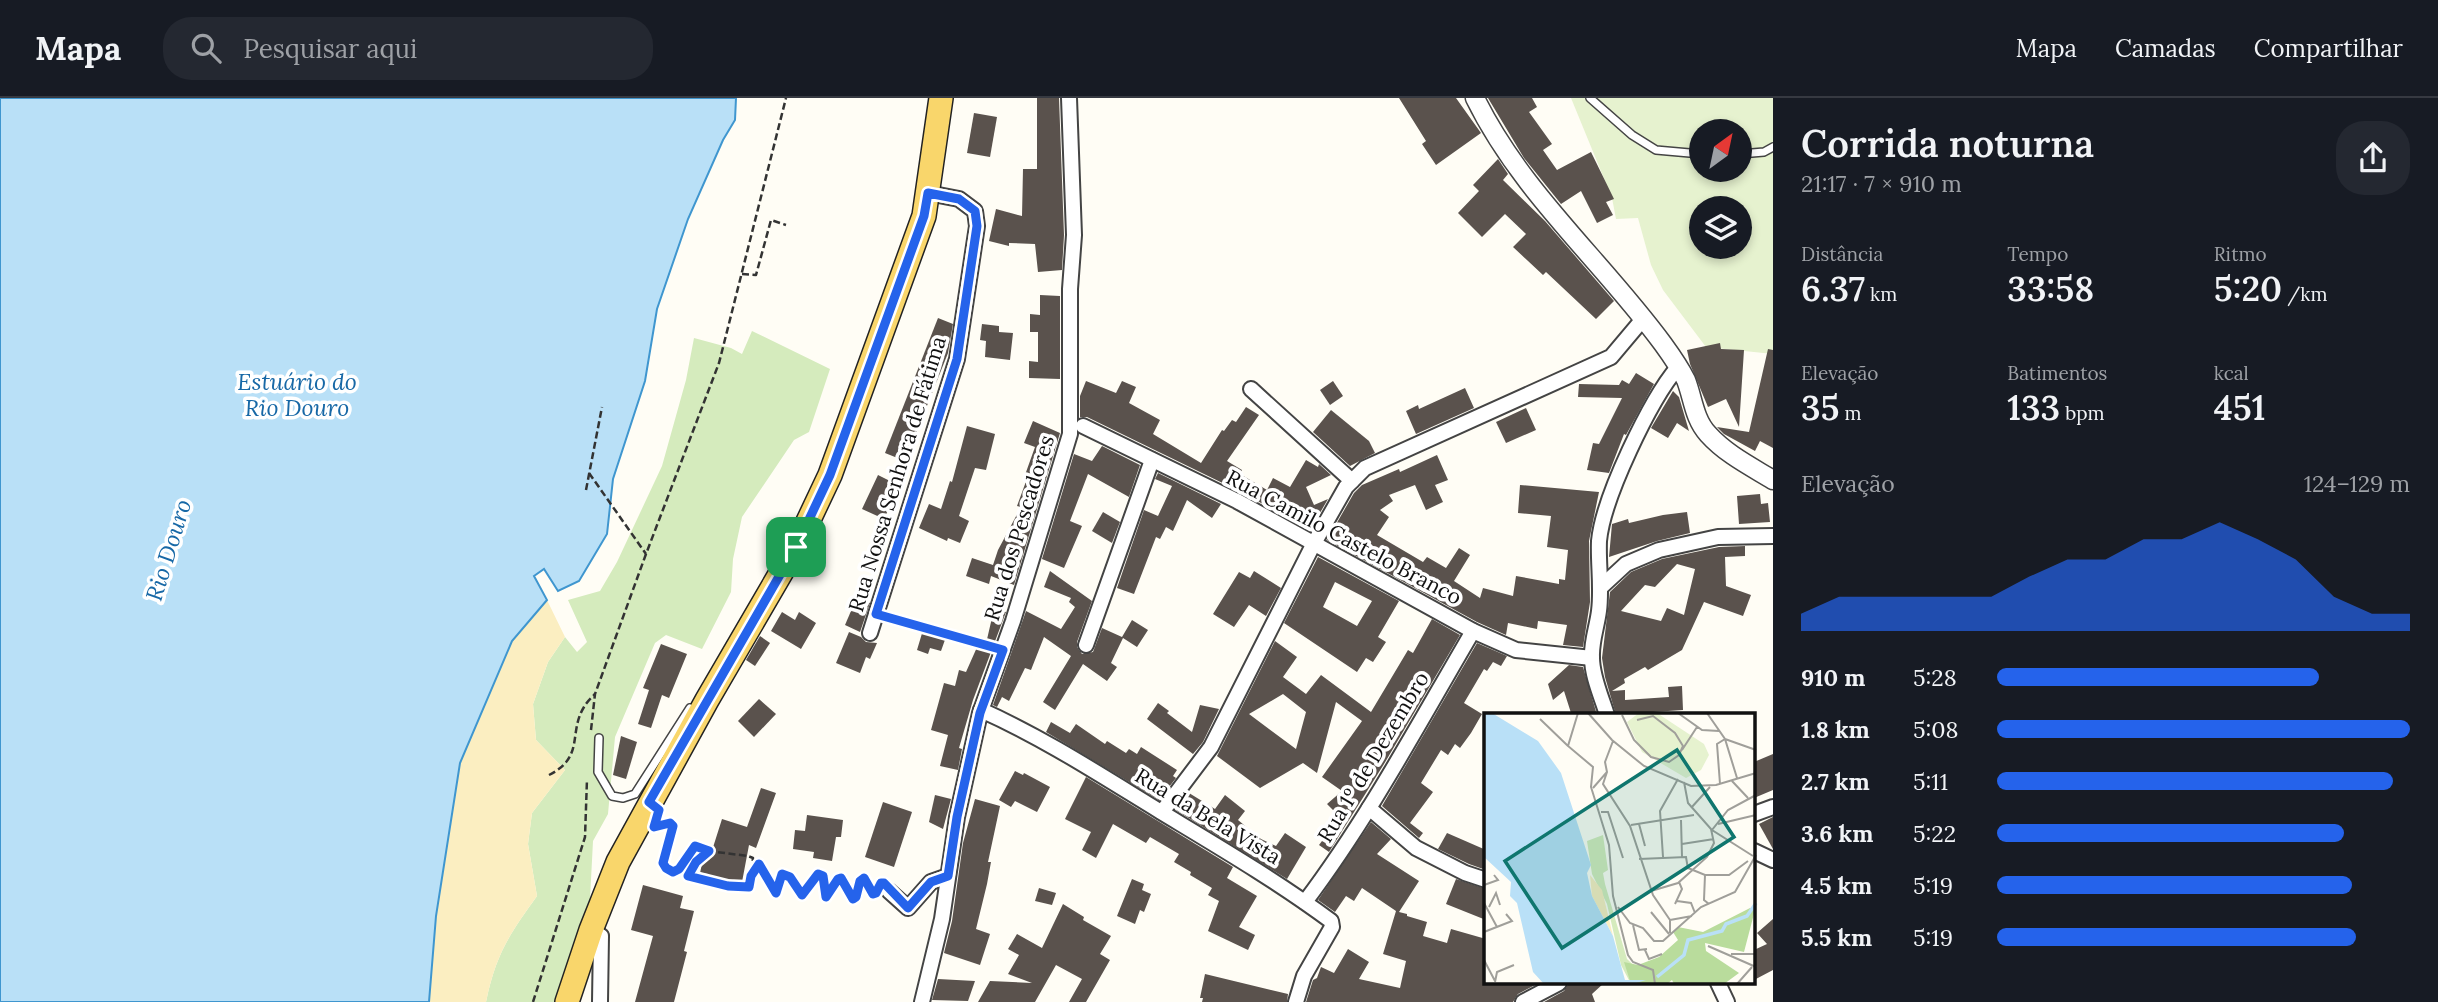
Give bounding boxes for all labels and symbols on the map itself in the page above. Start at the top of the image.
north arrow [1689,119,1752,182]
street label: Rua Nossa Senhora de Fátima [842,333,952,615]
water label: Estuário do Rio Douro [237,367,357,422]
street label: Rua dos Pescadores [978,432,1060,624]
street label: Rua Camilo Castelo Branco [1222,463,1466,611]
water label: Rio Douro [139,496,197,604]
pin [766,517,826,577]
street label: Rua 1º de Dezembro [1311,667,1435,847]
inset map [1484,713,1756,984]
street label: Rua da Bela Vista [1130,762,1286,870]

